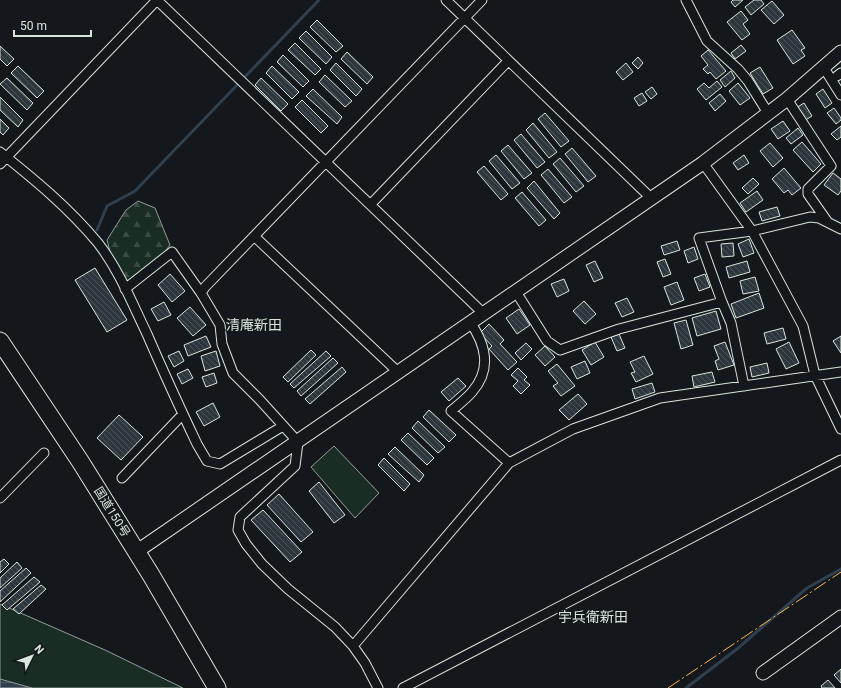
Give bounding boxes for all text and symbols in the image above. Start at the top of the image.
scale bar [14,12,91,38]
text: 50 m [20,19,47,33]
district label: 清庵新田 [226,317,282,333]
street label: 国道150号 [91,484,133,540]
district label: 宇兵衛新田 [558,609,628,625]
north arrow [12,636,52,676]
text: N [32,642,47,657]

